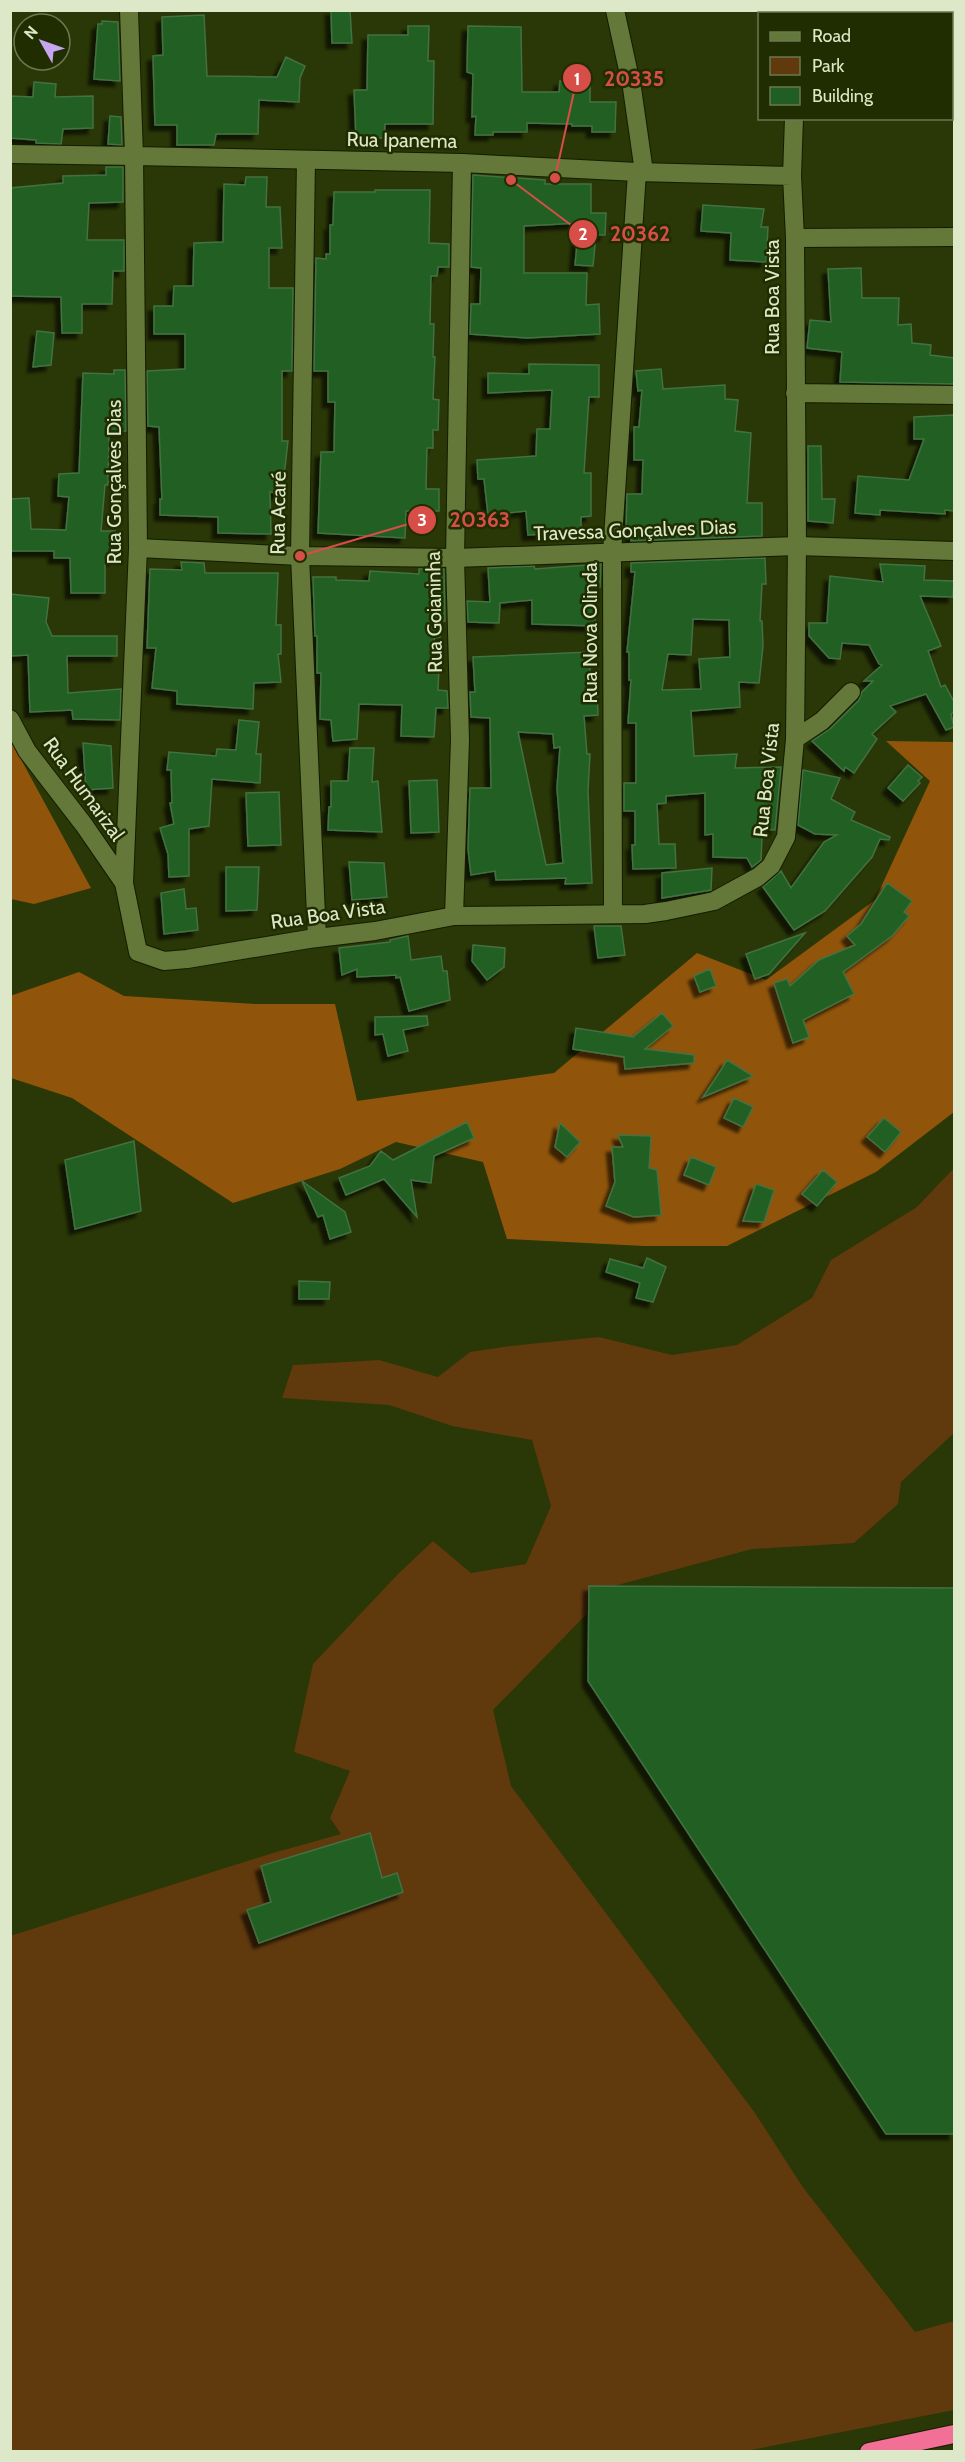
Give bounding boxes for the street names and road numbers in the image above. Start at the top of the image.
street label: Rua Ipanema [346,127,458,153]
street label: Rua Boa Vista [760,239,784,355]
street label: Rua Gonçalves Dias [102,400,126,564]
street label: Rua Acaré [265,471,291,555]
street label: Travessa Gonçalves Dias [533,514,737,546]
street label: Rua Goianinha [421,551,447,673]
street label: Rua Nova Olinda [578,562,602,703]
street label: Rua Boa Vista [748,721,784,839]
street label: Rua Humarizal [38,733,130,846]
street label: Rua Boa Vista [269,894,387,934]

